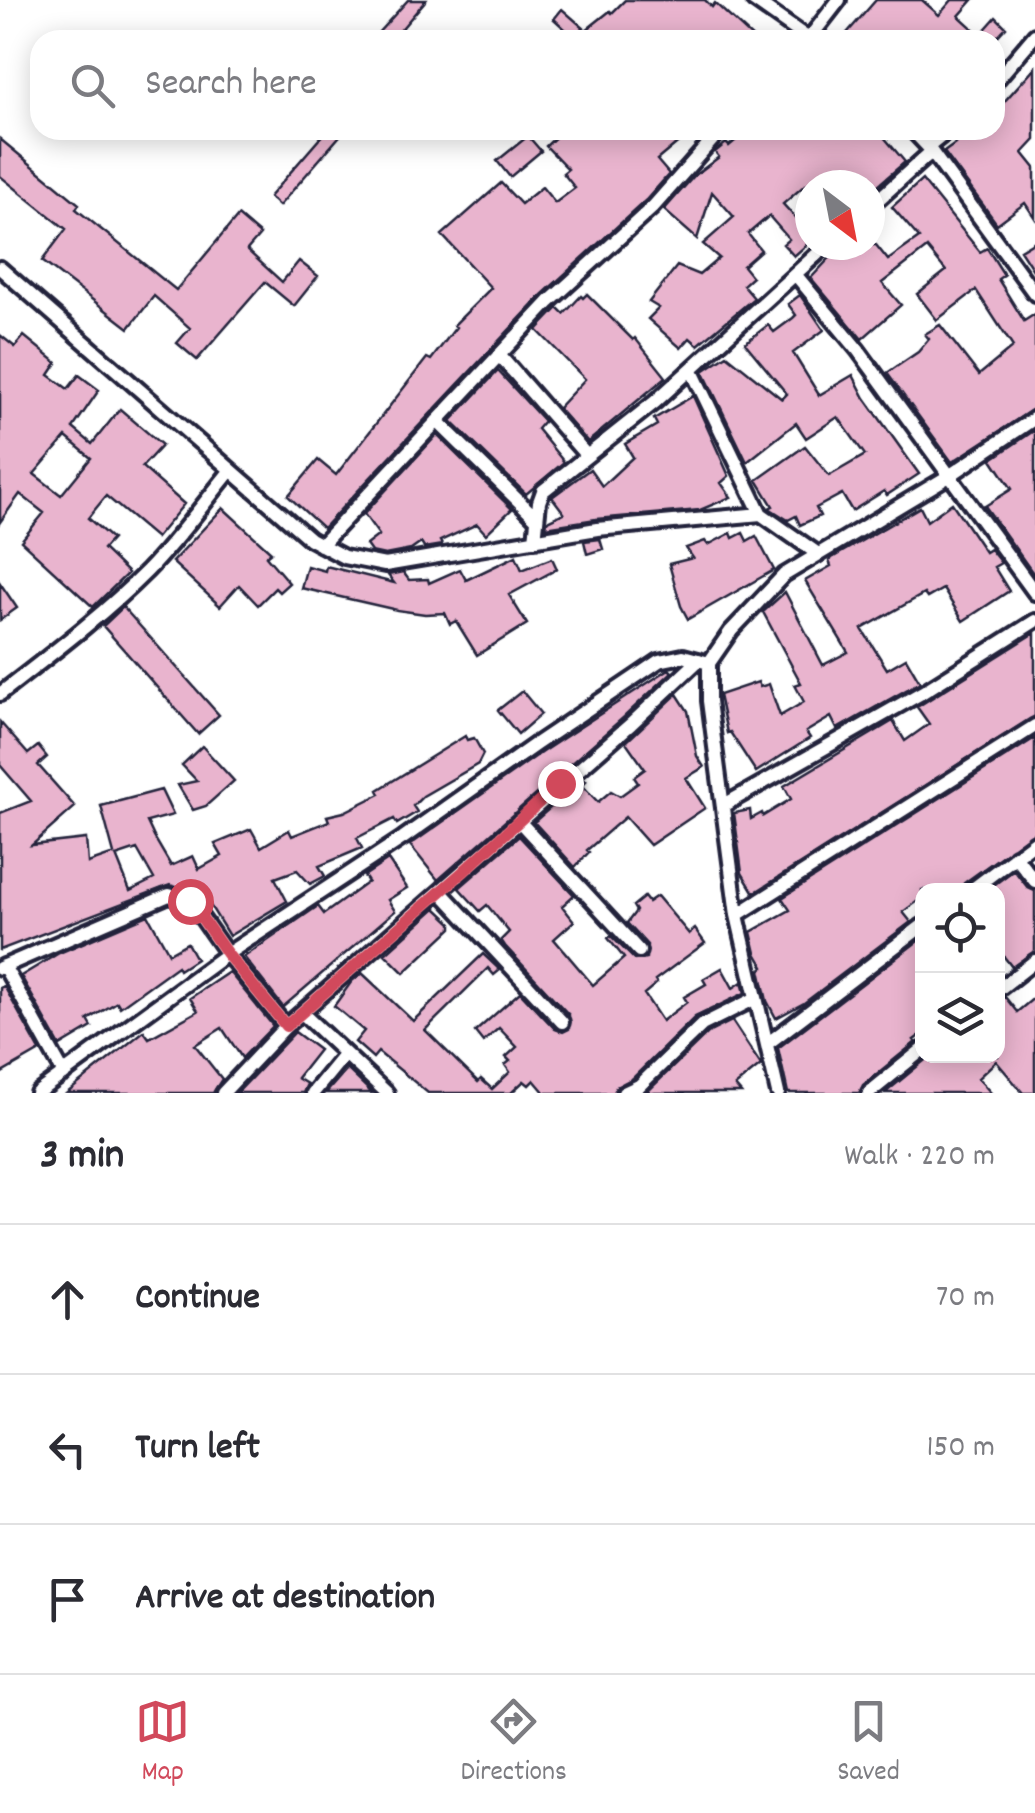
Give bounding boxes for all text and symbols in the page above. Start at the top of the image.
search box [30,30,1005,140]
icon: search [65,58,120,113]
text: Search here [145,58,317,113]
north arrow [795,170,885,260]
route end [538,761,584,807]
route start [168,879,214,925]
map controls [915,883,1005,1063]
button: locate [915,883,1005,973]
button: layers [915,973,1005,1063]
text: 3 min [40,1128,124,1188]
text: Walk · 220 m [844,1135,995,1181]
icon: ahead [40,1272,95,1327]
text: Continue [135,1272,260,1327]
text: 70 m [936,1276,995,1322]
icon: left [40,1422,95,1477]
text: Turn left [135,1422,260,1477]
text: 150 m [926,1426,995,1472]
icon: arrive [40,1572,95,1627]
text: Arrive at destination [135,1572,435,1627]
tab: Map [135,1694,190,1794]
tab: Directions [461,1694,567,1794]
tab: Saved [837,1694,900,1794]

